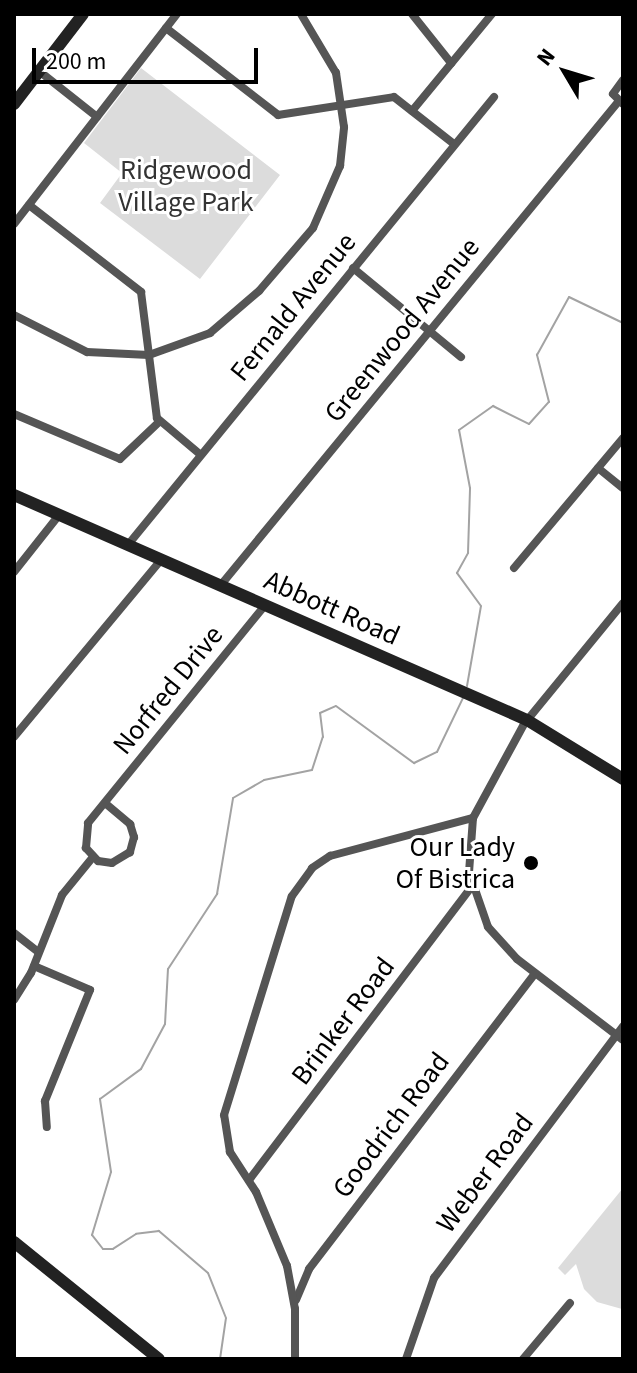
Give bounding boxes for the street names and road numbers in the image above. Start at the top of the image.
street label: Fernald Avenue [223,226,363,388]
street label: Greenwood Avenue [317,231,487,429]
street label: Abbott Road [259,563,405,653]
street label: Norfred Drive [106,619,230,761]
street label: Brinker Road [284,951,402,1091]
street label: Goodrich Road [325,1046,457,1204]
street label: Weber Road [429,1107,541,1239]

